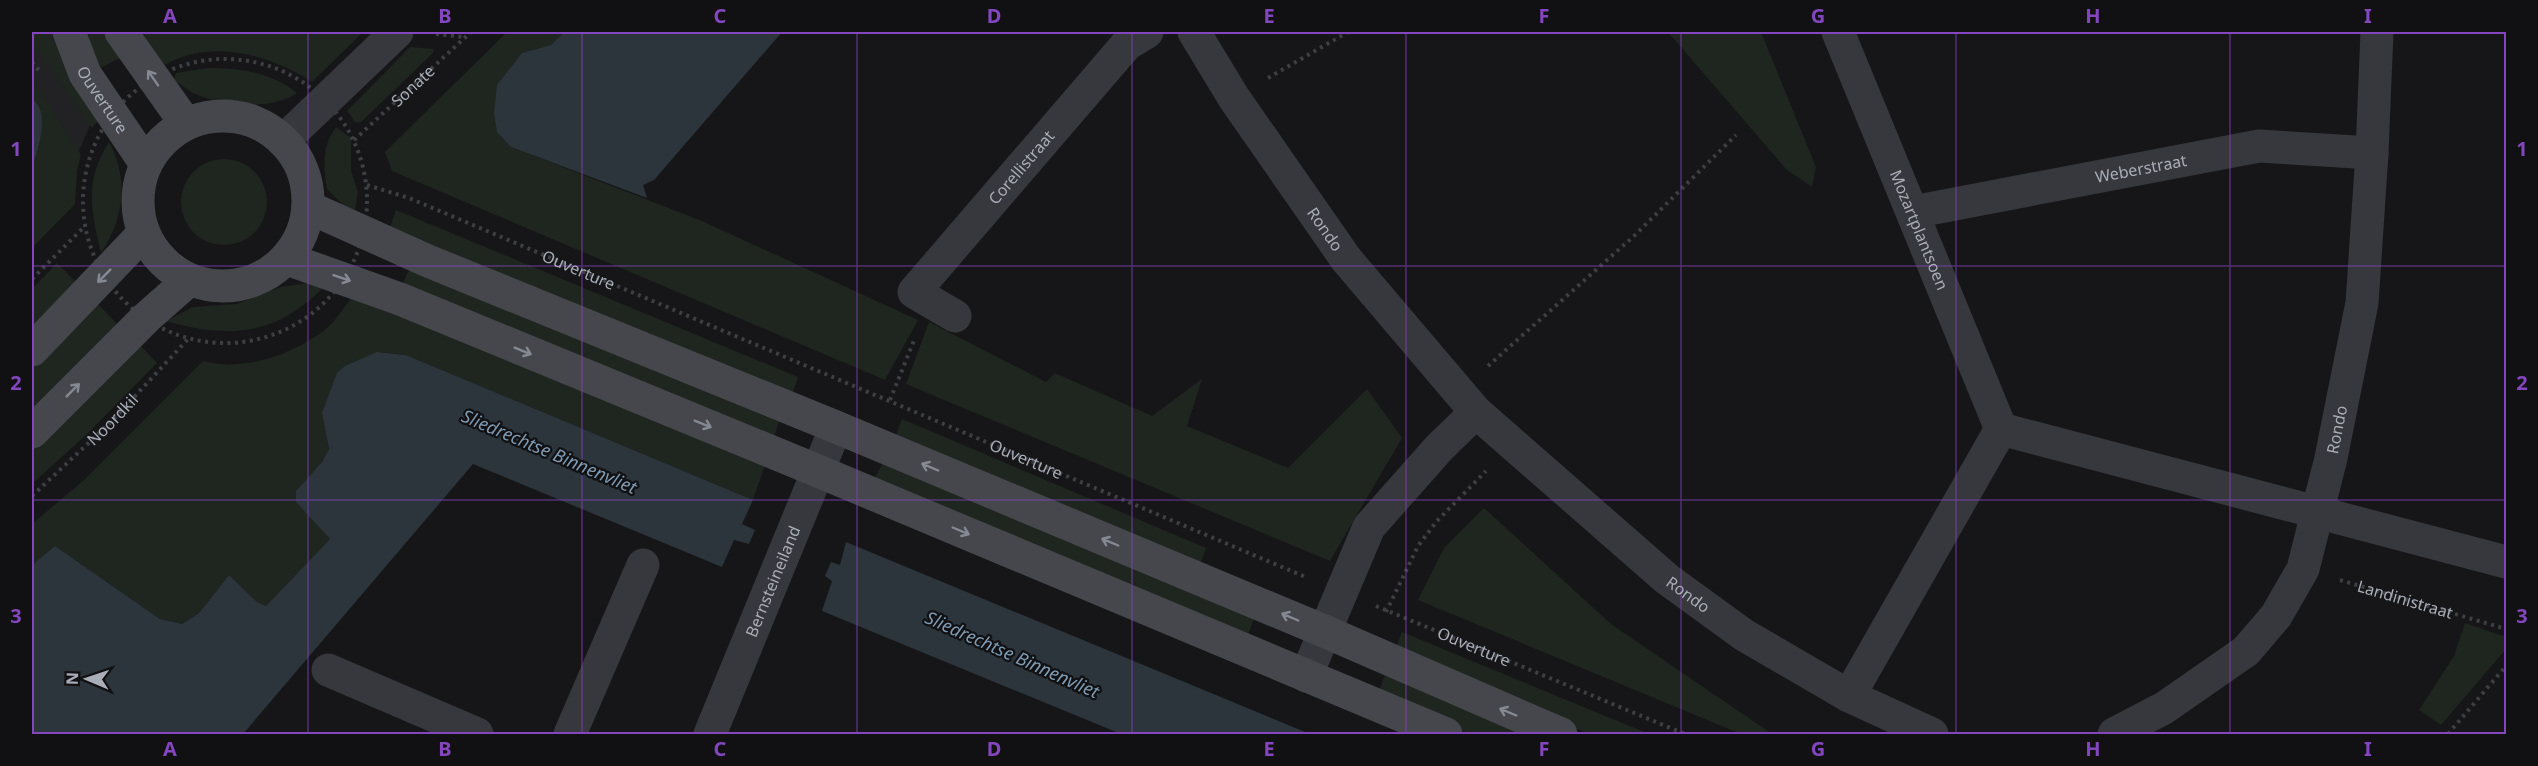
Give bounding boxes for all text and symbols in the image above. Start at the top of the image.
text: A [163,2,177,29]
text: B [438,2,452,29]
text: C [714,2,727,29]
text: D [987,2,1001,29]
text: E [1263,2,1275,29]
text: F [1539,2,1549,29]
text: G [1811,2,1825,29]
text: H [2085,2,2101,29]
text: I [2364,2,2372,29]
street label: Sonate [386,60,439,112]
street label: Ouverture [72,63,133,138]
one-way arrow [147,70,159,86]
street label: Corellistraat [983,125,1059,209]
text: 1 [10,135,22,162]
text: 1 [2516,135,2528,162]
street label: Weberstraat [2093,149,2189,188]
street label: Mozartplantsoen [1885,167,1954,293]
street label: Rondo [1302,203,1348,256]
street label: Ouverture [539,244,618,295]
one-way arrow [97,269,112,283]
one-way arrow [332,273,351,284]
one-way arrow [513,346,531,357]
text: 2 [10,369,22,396]
text: 2 [2516,369,2528,396]
one-way arrow [66,383,81,398]
street label: Noordkil [82,389,143,450]
water label: Sliedrechtse Binnenvliet [458,403,642,499]
street label: Rondo [2321,403,2352,456]
one-way arrow [694,419,712,430]
street label: Ouverture [986,434,1066,484]
one-way arrow [922,461,940,472]
street label: Bernsteineiland [740,522,805,640]
one-way arrow [951,526,970,537]
one-way arrow [1102,536,1120,547]
street label: Rondo [1662,571,1715,618]
street label: Landinistraat [2355,575,2456,624]
text: 3 [10,602,22,629]
text: 3 [2516,602,2528,629]
water label: Sliedrechtse Binnenvliet [922,605,1104,704]
one-way arrow [1282,611,1300,622]
street label: Ouverture [1434,622,1514,671]
north arrow [57,649,117,709]
text: N [61,672,83,685]
one-way arrow [1499,706,1517,717]
text: A [163,735,177,762]
text: B [438,735,452,762]
text: C [714,735,727,762]
text: D [987,735,1001,762]
text: E [1263,735,1275,762]
text: F [1539,735,1549,762]
text: G [1811,735,1825,762]
text: H [2085,735,2101,762]
text: I [2364,735,2372,762]

